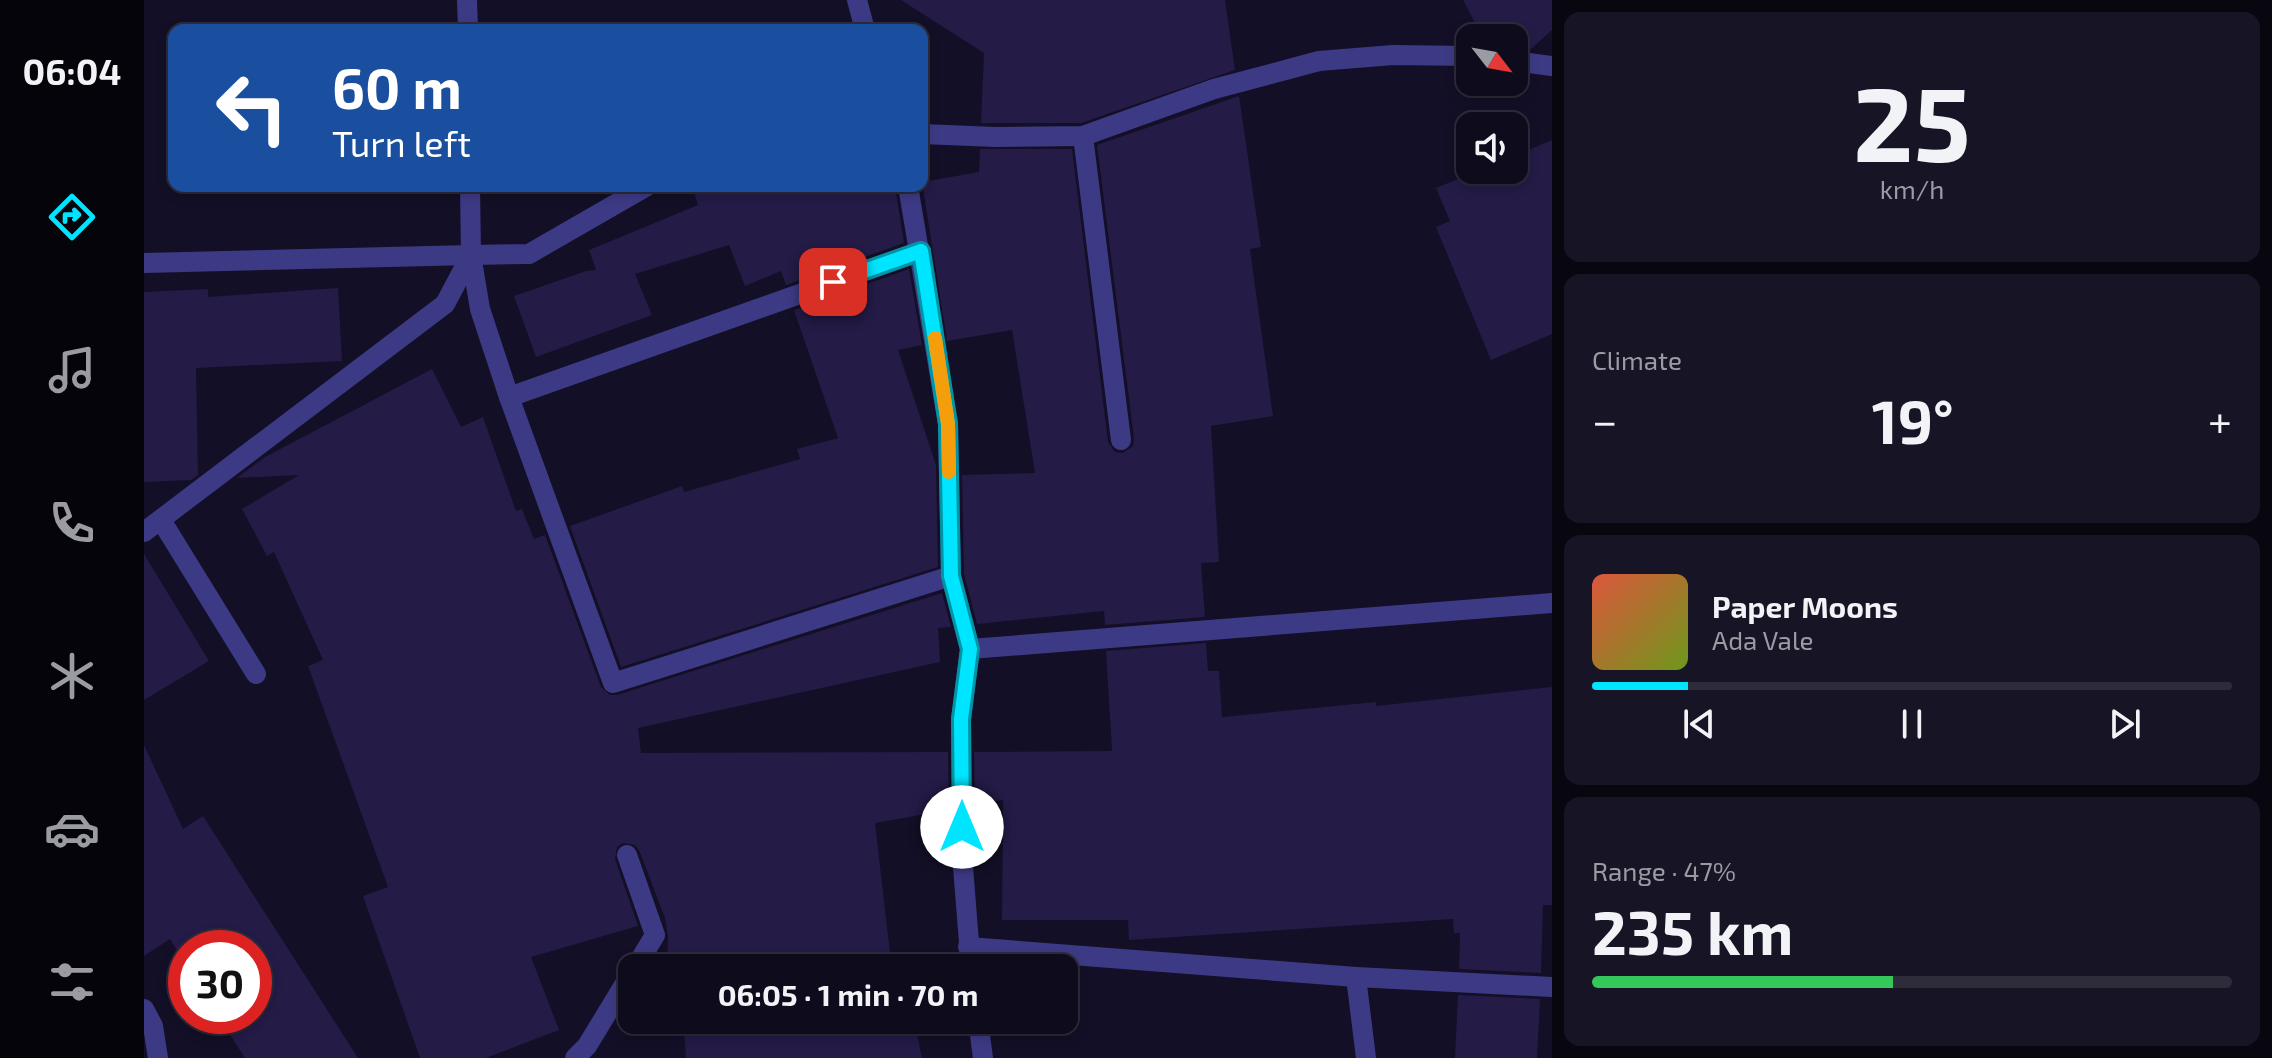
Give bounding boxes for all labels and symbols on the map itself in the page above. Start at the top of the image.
north arrow [1456,24,1528,96]
pin [799,248,867,316]
position arrow [920,785,1004,869]
speed limit sign: 30 [168,930,272,1034]

